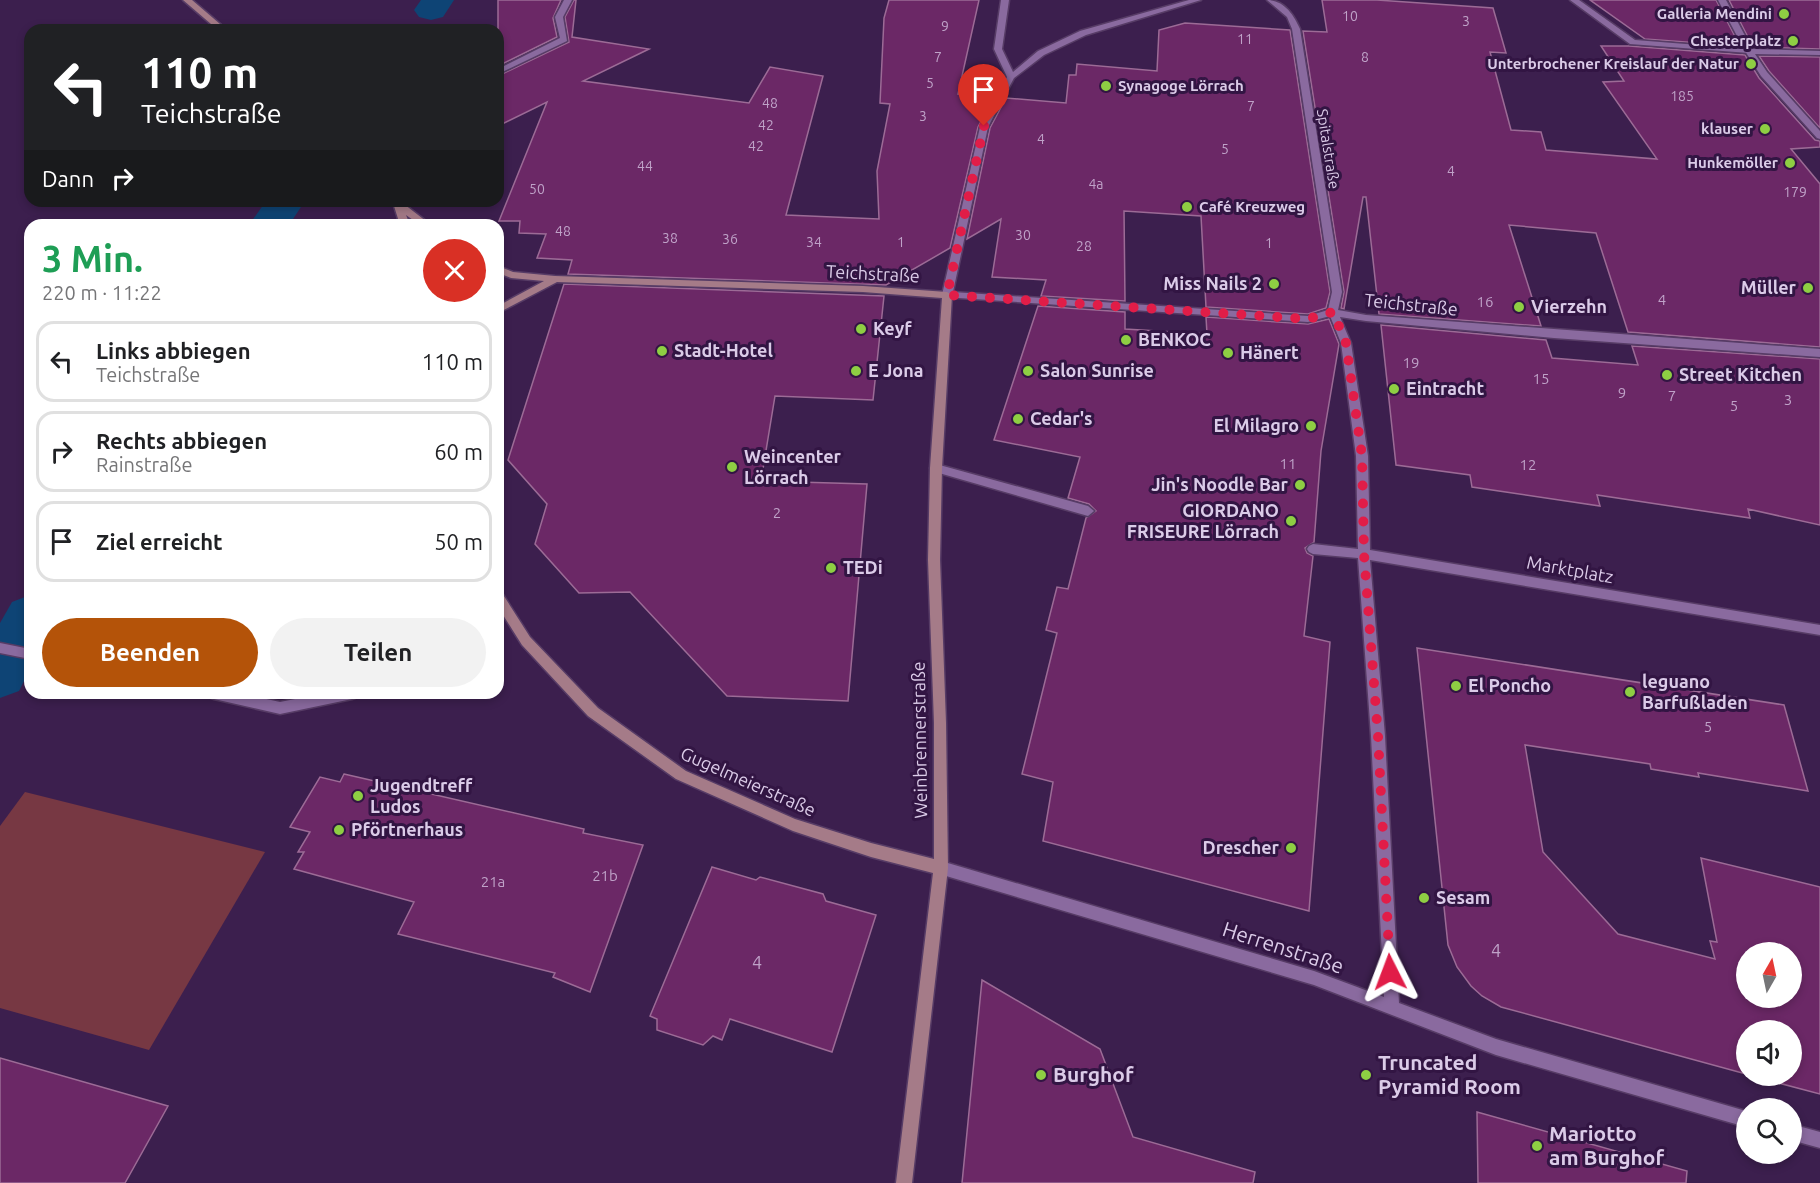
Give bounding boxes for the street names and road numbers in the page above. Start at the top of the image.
street label: Spitalstraße [1314,108,1343,190]
street label: Teichstraße [826,261,920,285]
street label: Teichstraße [1363,289,1459,319]
street label: Marktplatz [1525,552,1615,586]
street label: Weinbrennerstraße [908,661,930,819]
street label: Gugelmeierstraße [678,742,819,820]
street label: Herrenstraße [1220,916,1347,978]

